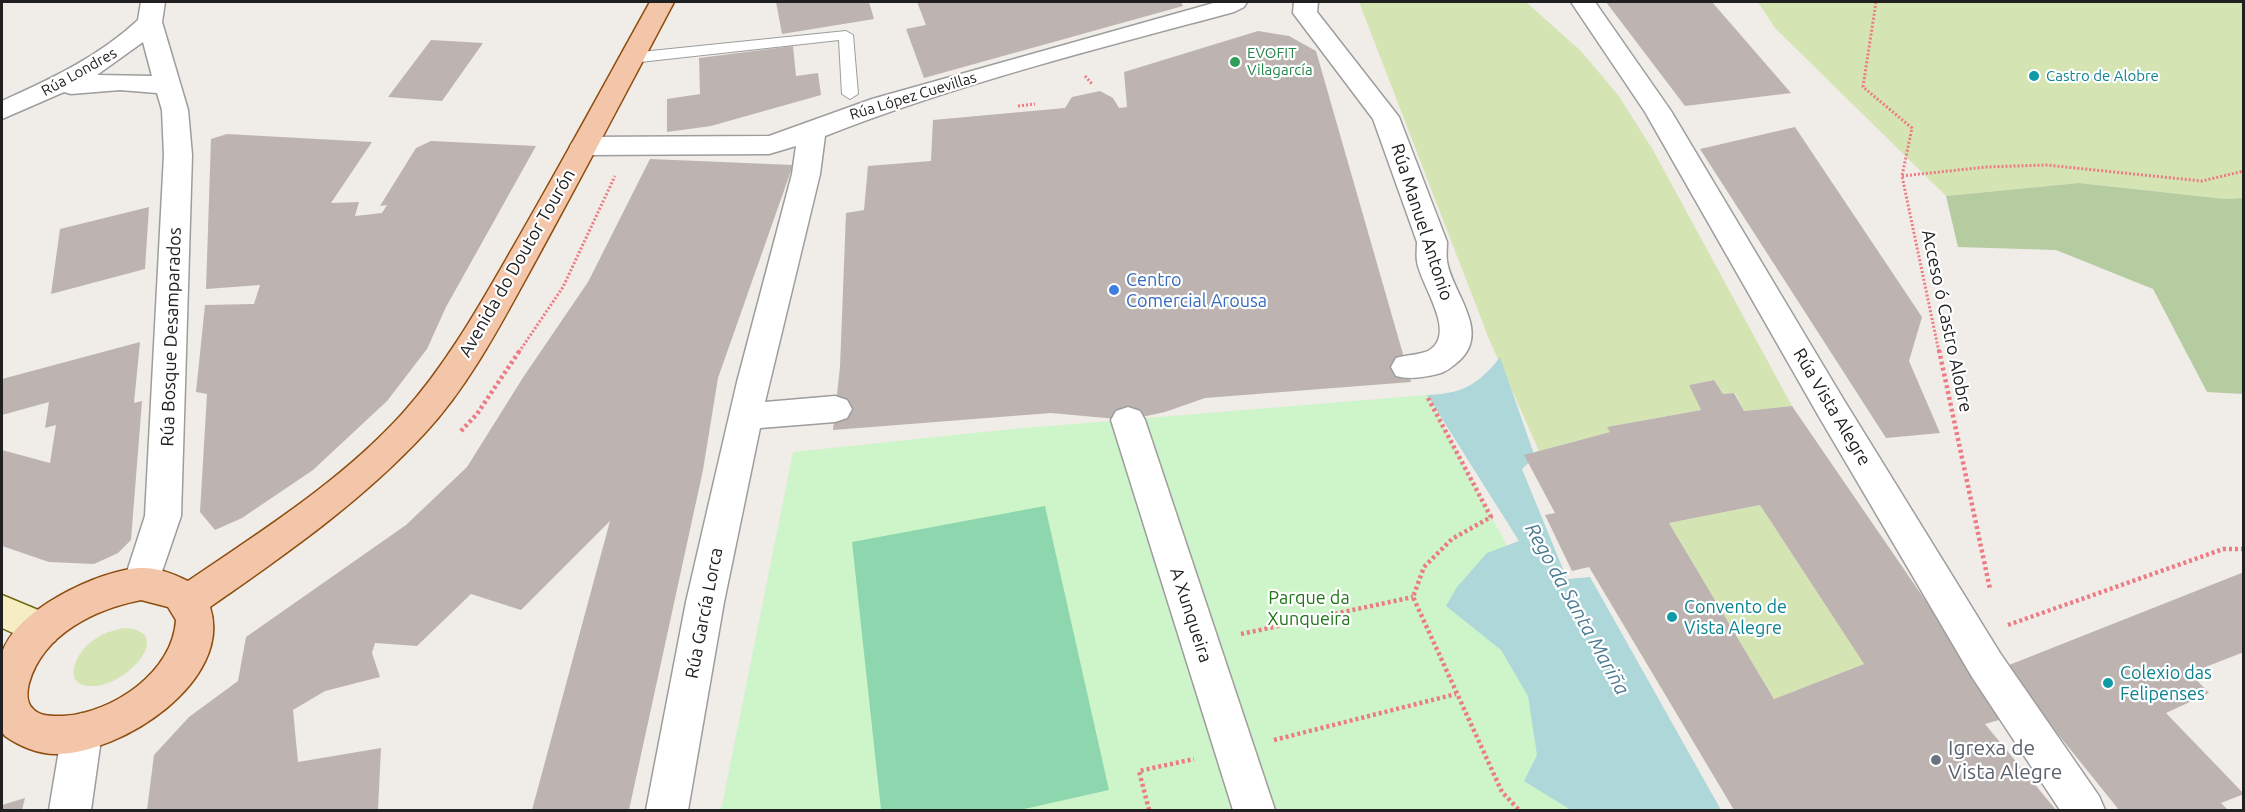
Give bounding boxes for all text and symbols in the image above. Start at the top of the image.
street label: Rúa Londres [38,44,120,100]
place label: EVOFIT Vilagarcía [1247,44,1313,79]
marker: EVOFIT Vilagarcía [1228,55,1242,69]
place label: Castro de Alobre [2046,67,2159,85]
street label: Rúa López Cuevillas [847,68,979,124]
marker: Castro de Alobre [2027,69,2041,83]
street label: Rúa Manuel Antonio [1386,141,1458,303]
street label: Avenida do Doutor Tourón [454,165,580,361]
street label: Rúa Bosque Desamparados [156,227,186,447]
street label: Acceso ó Castro Alobre [1917,228,1977,414]
place label: Centro Comercial Arousa [1126,269,1267,312]
marker: Centro Comercial Arousa [1107,283,1121,297]
street label: Rúa Vista Alegre [1789,344,1875,470]
water label: Rego da Santa Mariña [1520,519,1634,699]
street label: Rúa García Lorca [681,546,727,680]
street label: A Xunqueira [1165,565,1217,665]
park label: Parque da Xunqueira [1268,587,1350,630]
place label: Convento de Vista Alegre [1684,596,1787,638]
marker: Convento de Vista Alegre [1665,610,1679,624]
place label: Colexio das Felipenses [2120,662,2212,704]
marker: Colexio das Felipenses [2101,676,2115,690]
place label: Igrexa de Vista Alegre [1948,735,2062,785]
marker: Igrexa de Vista Alegre [1929,753,1943,767]

